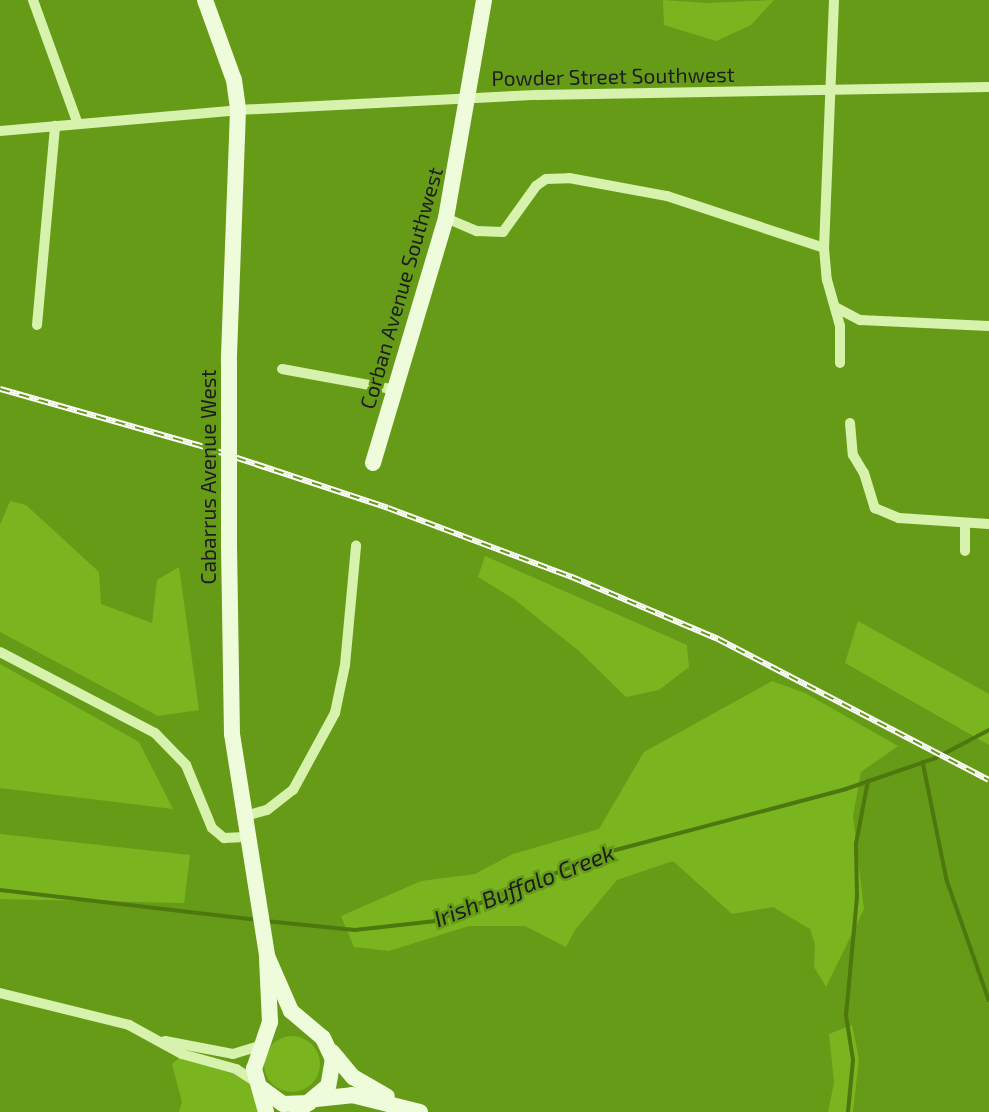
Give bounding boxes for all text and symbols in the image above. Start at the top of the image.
street label: Powder Street Southwest [491,61,735,91]
street label: Corban Avenue Southwest [354,164,448,412]
street label: Cabarrus Avenue West [195,369,221,585]
water label: Irish Buffalo Creek [430,838,618,932]

